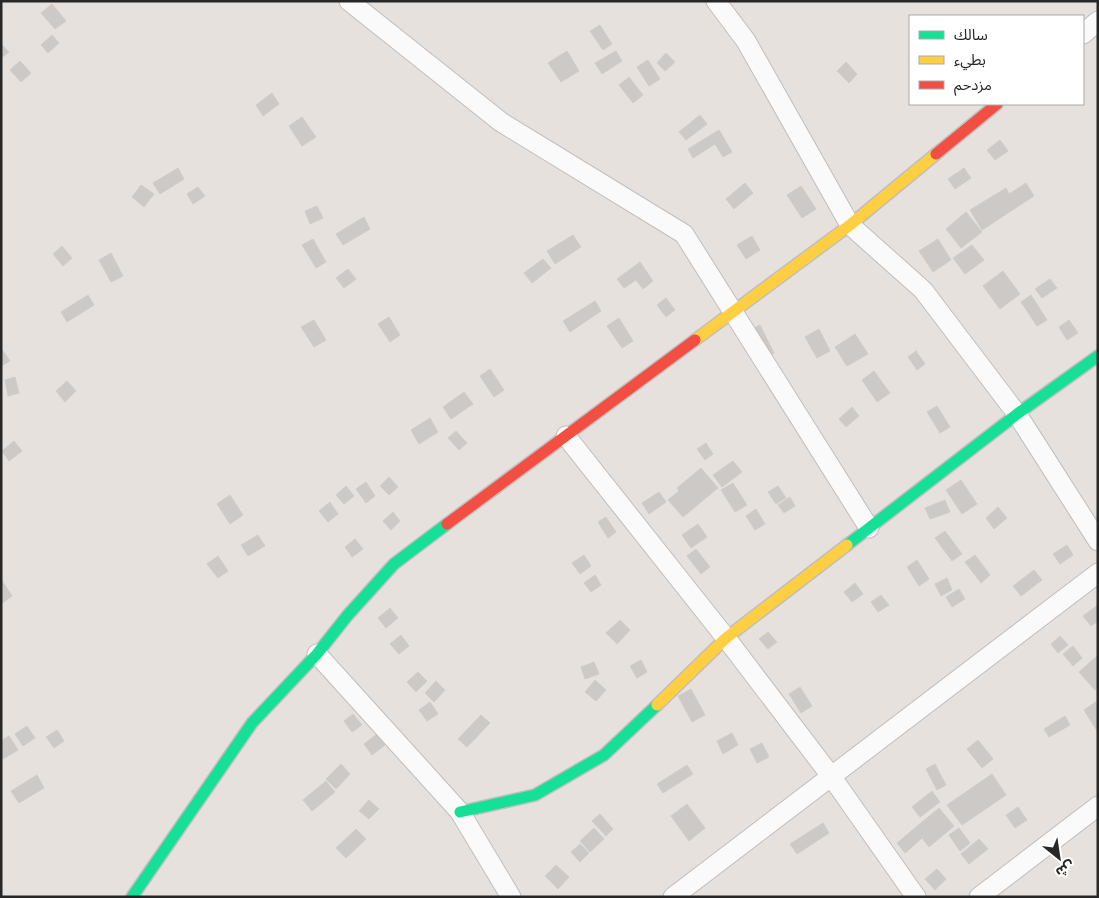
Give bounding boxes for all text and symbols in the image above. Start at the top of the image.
legend [909,15,1084,105]
text: سالك [954,24,988,45]
text: بطيء [954,49,986,71]
text: مزدحم [954,74,992,96]
north arrow [1034,833,1084,883]
text: ش [1053,857,1078,882]

